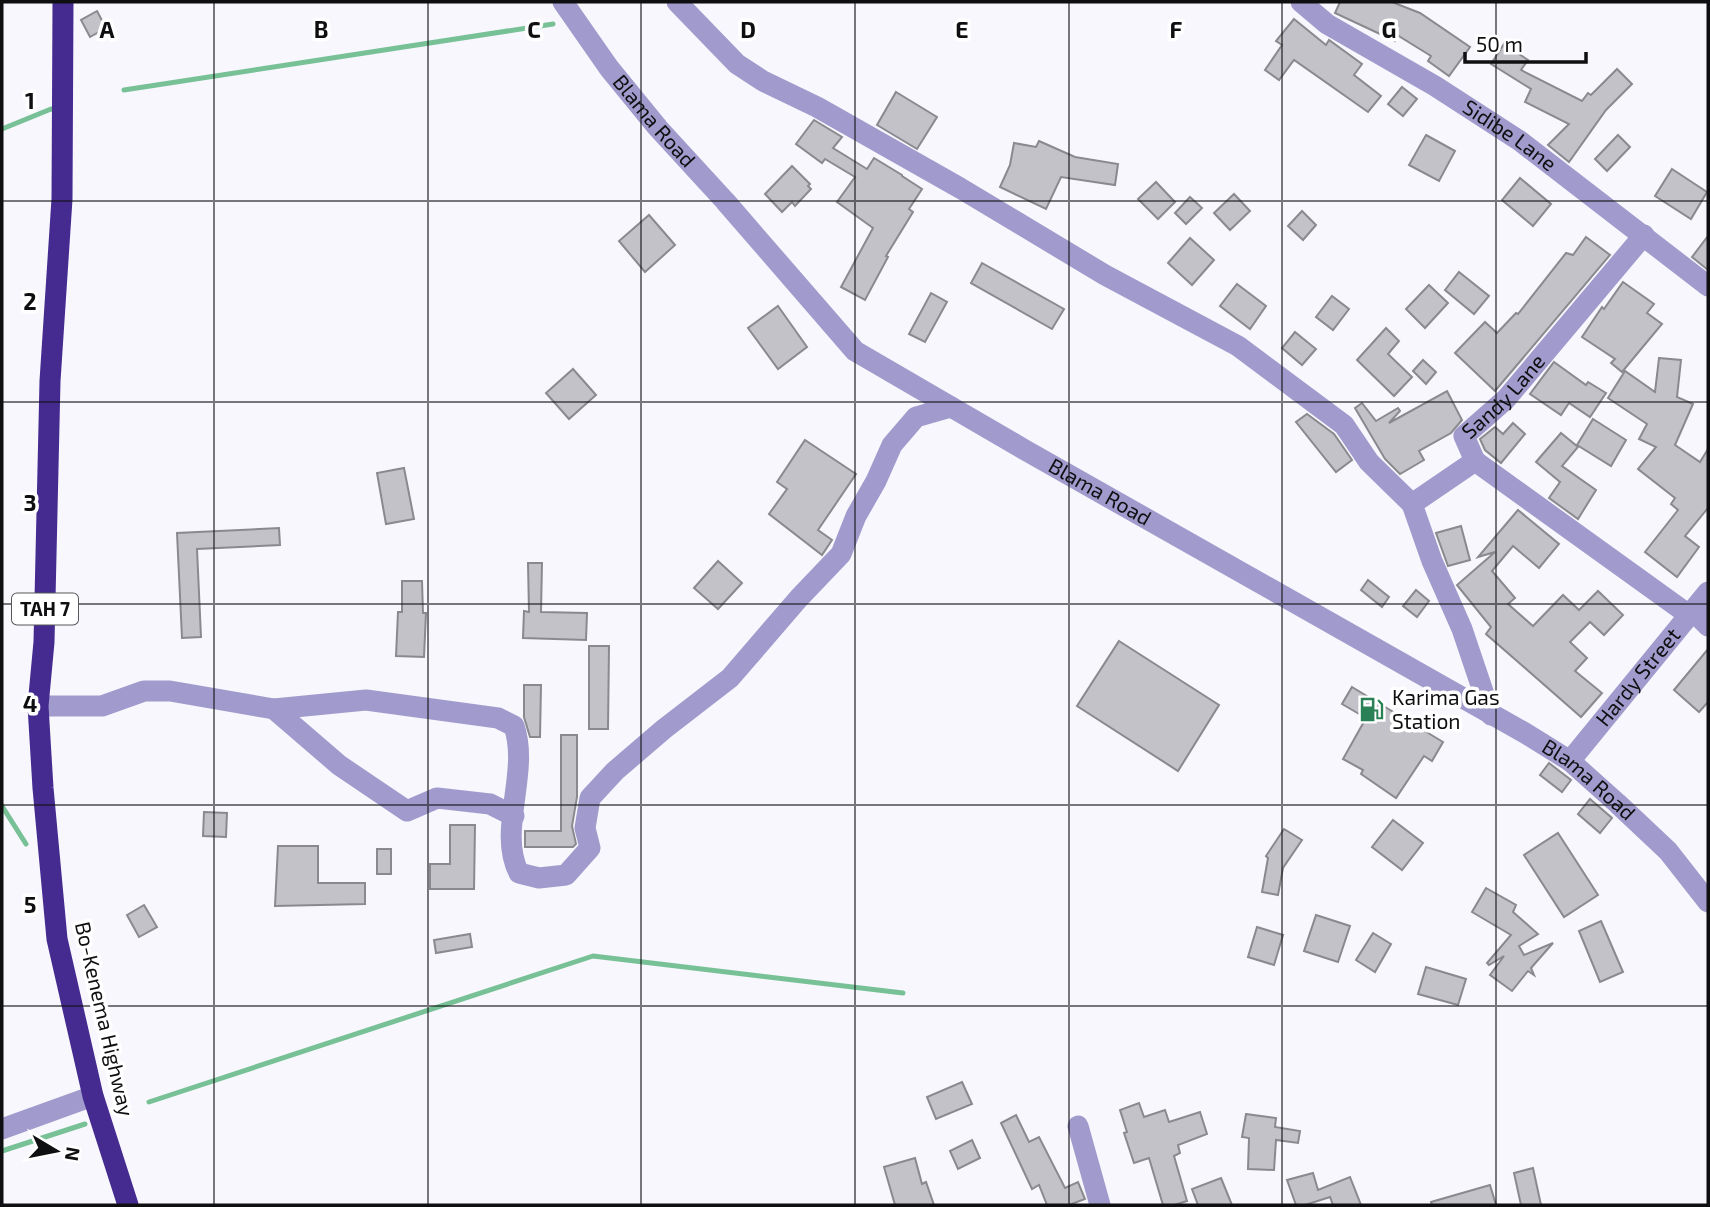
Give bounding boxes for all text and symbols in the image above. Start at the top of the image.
text: A [99,15,115,43]
text: B [314,15,328,43]
text: C [527,15,541,43]
text: D [740,15,756,43]
text: E [955,15,969,43]
text: F [1170,15,1183,43]
text: G [1382,15,1396,43]
scale bar [1465,21,1586,65]
text: 50 m [1476,31,1523,56]
street label: Blama Road [608,69,701,172]
text: 1 [25,86,35,114]
street label: Sidibe Lane [1459,93,1562,175]
text: 2 [23,287,37,315]
street label: Sandy Lane [1456,348,1549,443]
street label: Blama Road [1045,452,1156,530]
text: 3 [23,488,37,516]
road number: TAH 7 [12,594,78,624]
street label: Hardy Street [1590,622,1685,731]
place label: Karima Gas Station [1392,684,1500,733]
text: 4 [23,689,37,717]
fuel station icon: Karima Gas Station [1358,696,1386,724]
street label: Blama Road [1538,733,1641,825]
text: 5 [24,890,36,918]
street label: Bo-Kenema Highway [71,919,140,1118]
north arrow [21,1116,91,1186]
text: N [61,1145,86,1163]

